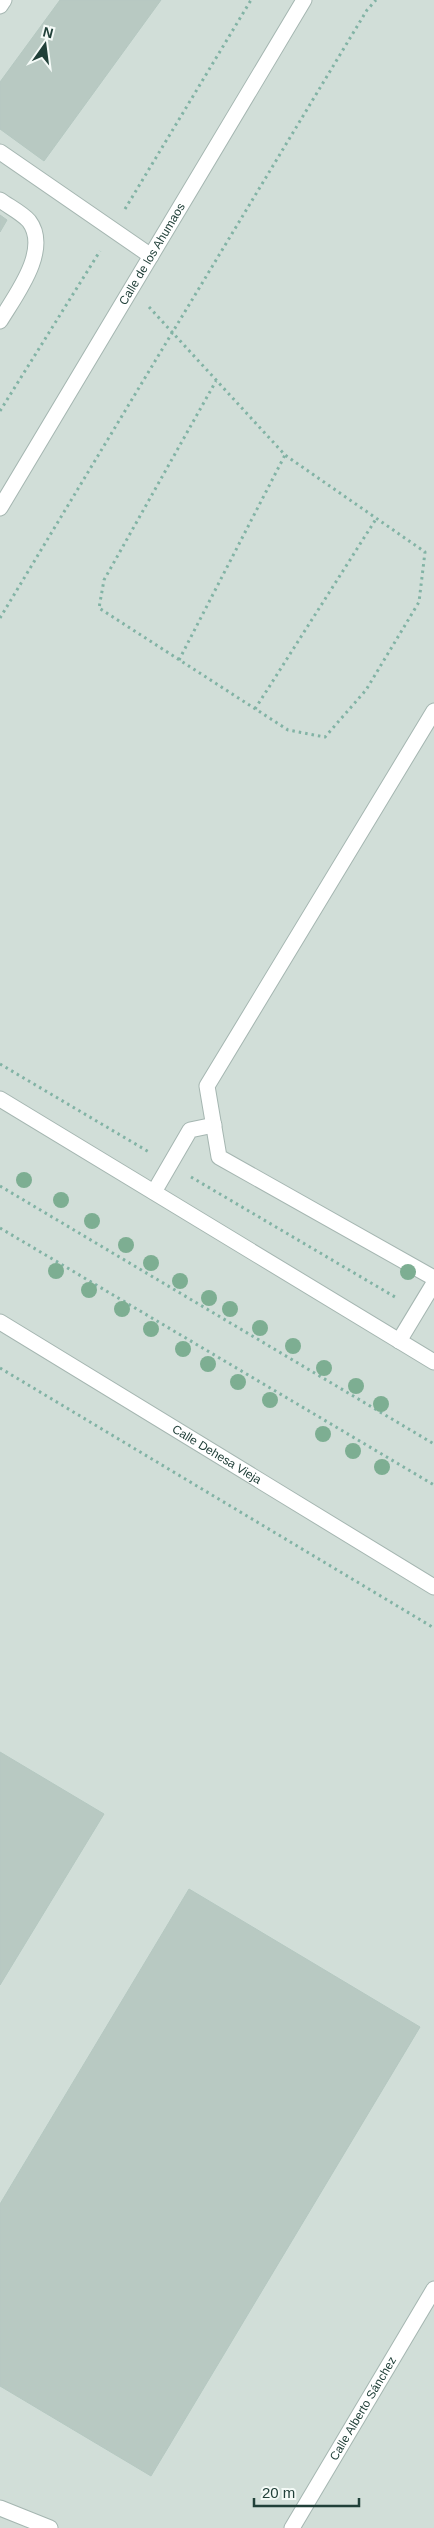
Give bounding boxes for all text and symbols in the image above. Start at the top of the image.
north arrow [20,20,70,70]
text: N [41,23,55,41]
street label: Calle de los Ahumaos [116,201,188,307]
street label: Calle Dehesa Vieja [170,1422,264,1487]
street label: Calle Alberto Sánchez [327,2354,399,2463]
scale bar [254,2476,359,2508]
text: 20 m [262,2484,295,2501]

